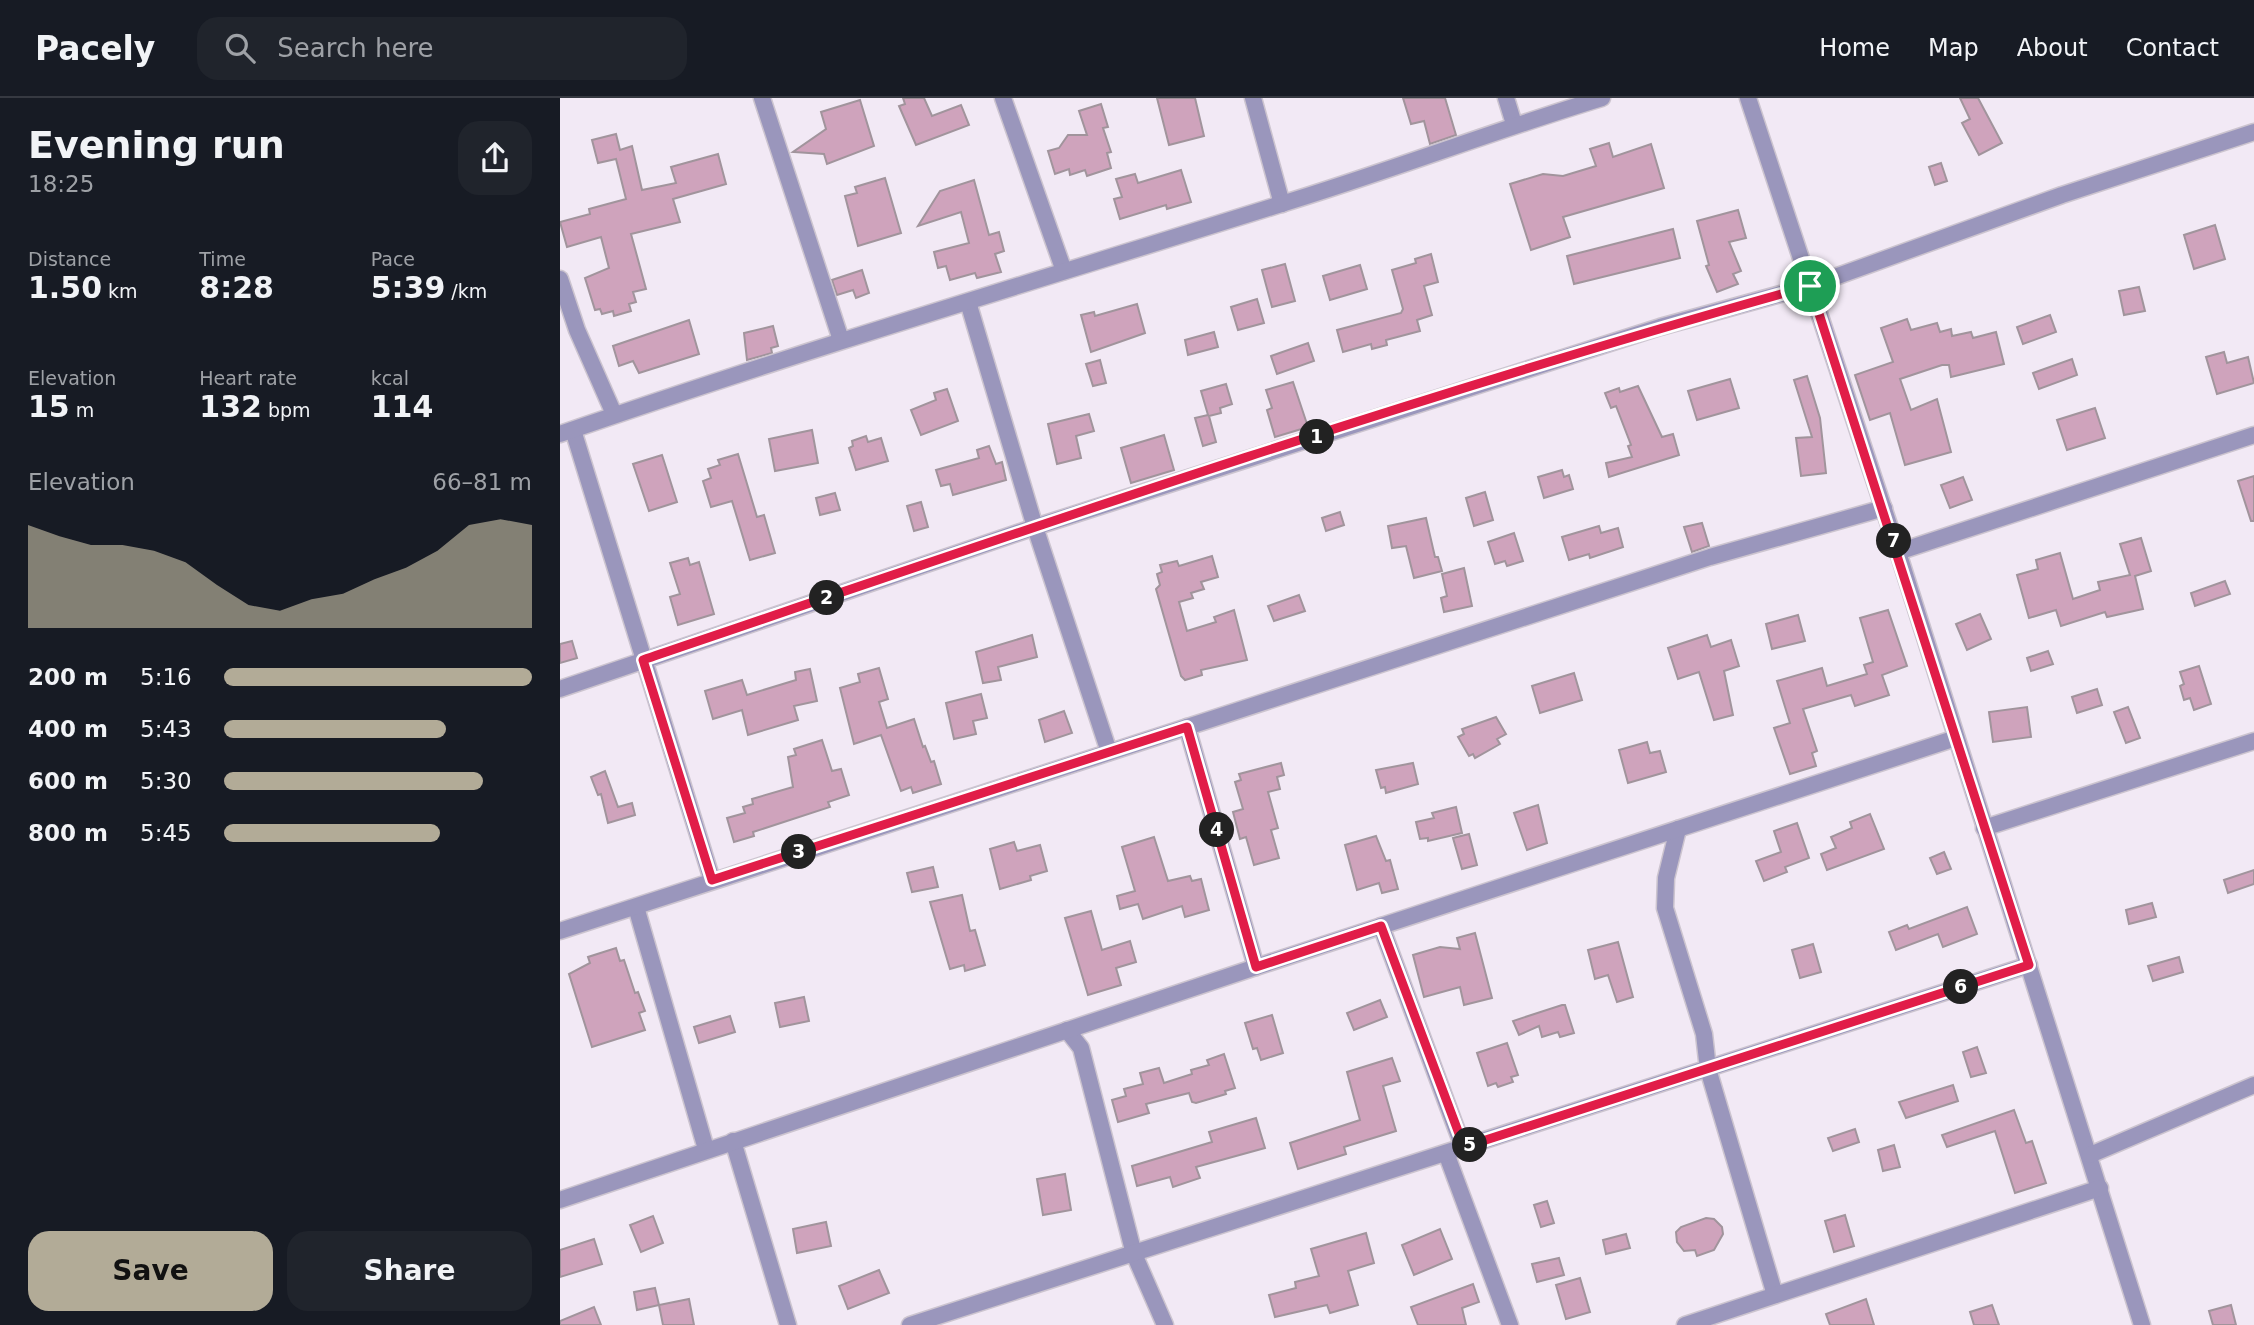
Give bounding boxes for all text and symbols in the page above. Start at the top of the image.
search box [197,17,687,80]
text: Pacely [35,29,155,68]
icon: search [221,29,259,67]
text: Search here [277,33,434,63]
text: Home [1819,34,1890,62]
text: Map [1928,34,1979,62]
text: About [2017,34,2088,62]
text: Contact [2126,34,2219,62]
button: share [458,121,532,195]
text: Evening run [28,123,285,167]
text: 18:25 [28,171,94,197]
text: Distance [28,248,111,270]
text: Time [199,248,246,270]
text: Pace [371,248,415,270]
pin [1780,256,1840,316]
icon: arrive [1791,267,1829,305]
text: 1.50 [28,270,102,305]
text: 8:28 [199,270,274,305]
text: 5:39 [371,270,445,305]
text: km [102,280,138,302]
text: /km [445,280,487,302]
text: Elevation [28,367,116,389]
text: Heart rate [199,367,297,389]
text: kcal [371,367,409,389]
text: 15 [28,389,70,424]
text: 132 [199,389,262,424]
text: 114 [371,389,433,424]
text: m [70,399,94,421]
text: bpm [262,399,311,421]
pin: 1 [1300,420,1334,454]
text: 1 [1310,425,1323,447]
text: Elevation [28,469,135,495]
text: 66–81 m [432,469,532,495]
pin: 7 [1876,524,1912,558]
text: 7 [1887,529,1900,551]
pin: 2 [810,580,844,616]
text: 2 [820,586,833,608]
text: 200 m [28,664,108,690]
text: 5:16 [140,664,192,690]
text: 400 m [28,716,108,742]
text: 5:43 [140,716,192,742]
text: 600 m [28,768,108,794]
text: 5:30 [140,768,192,794]
pin: 4 [1200,812,1234,848]
text: 4 [1210,818,1223,840]
text: 800 m [28,820,108,846]
text: 5:45 [140,820,192,846]
pin: 3 [782,834,816,870]
text: 3 [792,840,805,862]
pin: 6 [1944,970,1978,1004]
text: 6 [1954,975,1967,997]
pin: 5 [1452,1128,1488,1162]
text: 5 [1463,1133,1476,1155]
button: Save [28,1231,273,1311]
button: Share [287,1231,532,1311]

